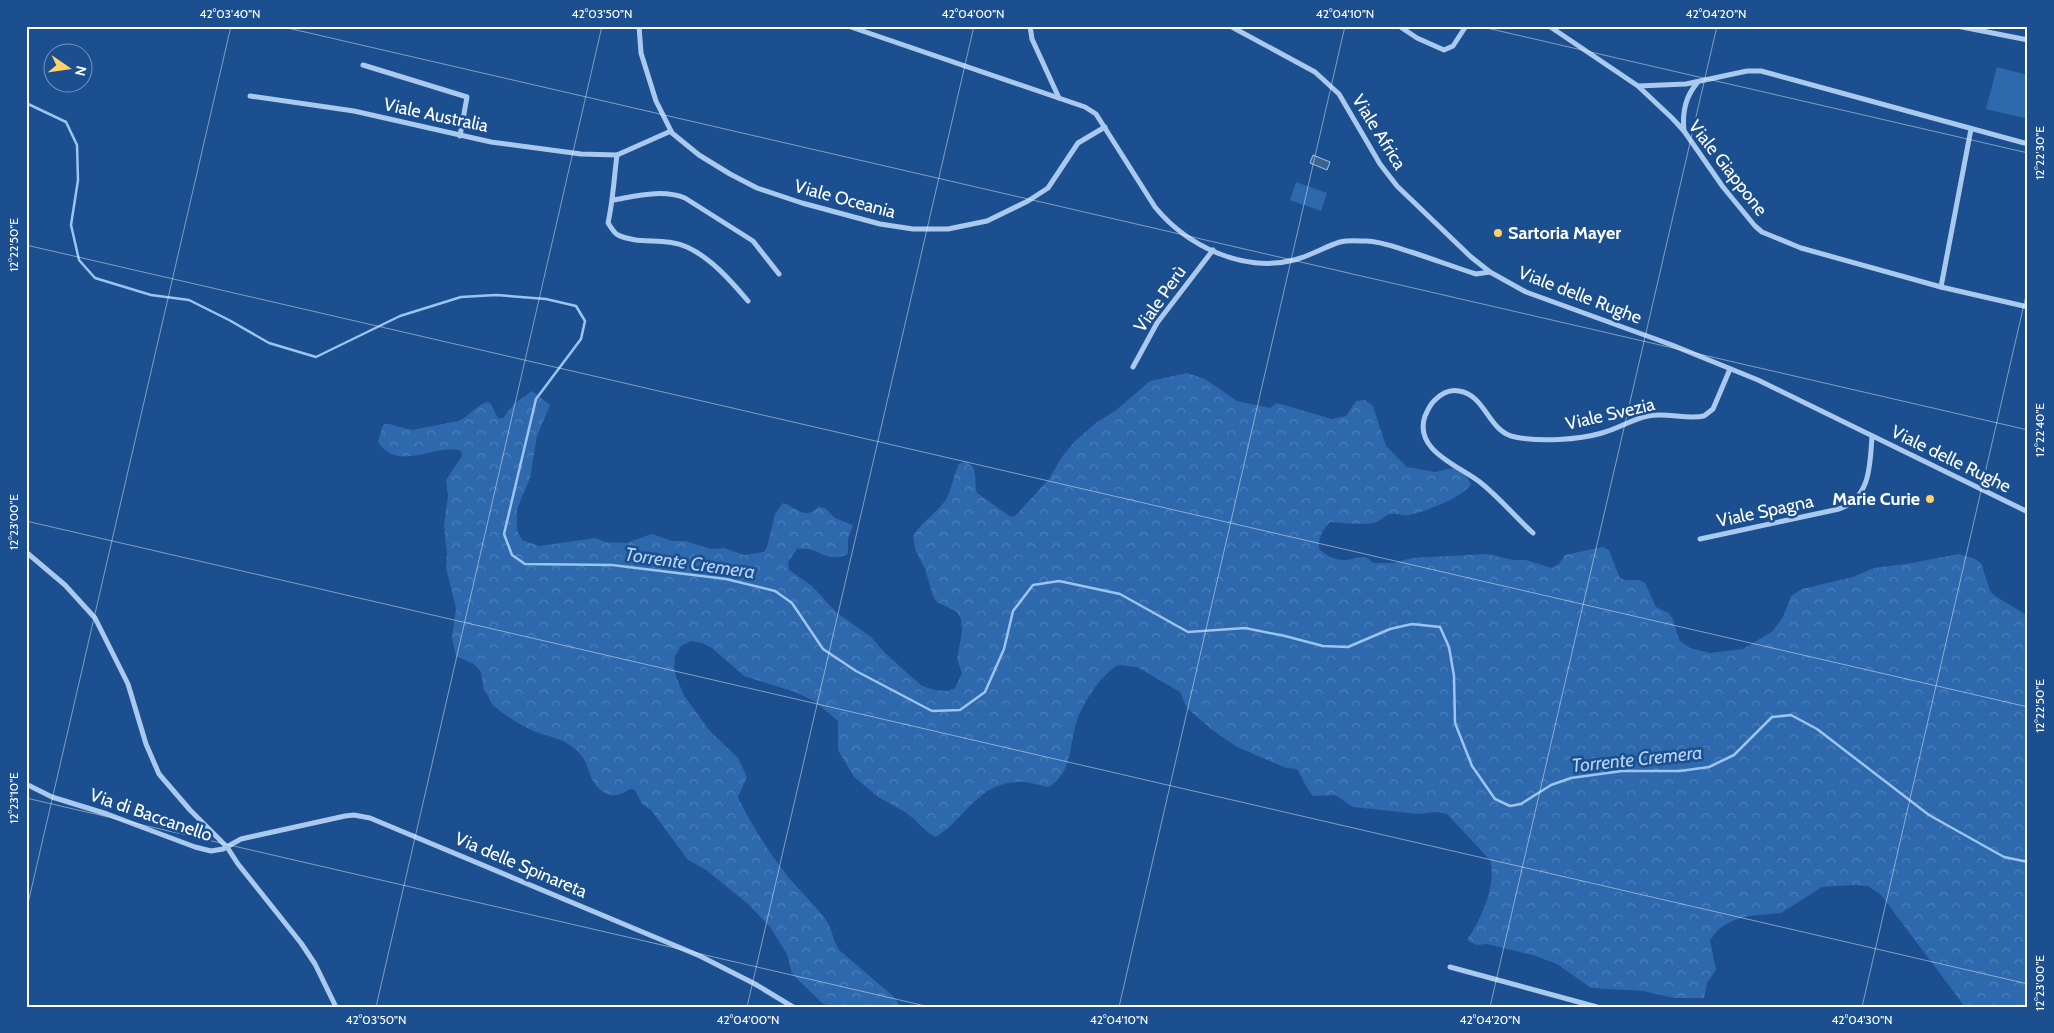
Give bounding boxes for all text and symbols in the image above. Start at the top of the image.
text: 42°03'40"N [199,6,261,21]
text: 42°03'50"N [572,6,632,21]
text: 42°04'00"N [941,6,1005,21]
text: 42°04'10"N [1316,6,1374,21]
text: 42°04'20"N [1686,6,1746,21]
north arrow [42,42,92,92]
text: N [71,64,91,78]
street label: Viale Africa [1347,90,1411,174]
street label: Viale Australia [382,93,491,137]
street label: Viale Giappone [1684,116,1772,220]
text: 12°22'30"E [2032,126,2047,180]
street label: Viale Oceania [792,175,898,223]
text: 12°22'50"E [6,218,21,272]
place label: Sartoria Mayer [1508,222,1621,244]
marker: Sartoria Mayer [1492,227,1504,239]
street label: Viale delle Rughe [1515,261,1645,329]
street label: Viale Perù [1129,262,1191,336]
street label: Viale Svezia [1563,393,1657,435]
text: 12°22'40"E [2032,403,2047,457]
street label: Viale delle Rughe [1888,420,2014,498]
place label: Marie Curie [1832,488,1920,510]
street label: Viale Spagna [1715,490,1816,532]
marker: Marie Curie [1924,493,1936,505]
text: 12°23'00"E [6,494,21,550]
water label: Torrente Cremera [623,542,757,584]
text: 12°22'50"E [2032,679,2047,733]
water label: Torrente Cremera [1570,741,1704,777]
text: 12°23'10"E [6,772,21,824]
street label: Via di Baccanello [87,784,215,846]
street label: Via delle Spinareta [452,827,591,903]
text: 12°23'00"E [2032,955,2047,1011]
text: 42°03'50"N [346,1012,406,1027]
text: 42°04'00"N [716,1012,780,1027]
text: 42°04'10"N [1090,1012,1148,1027]
text: 42°04'20"N [1460,1012,1520,1027]
text: 42°04'30"N [1831,1012,1893,1027]

